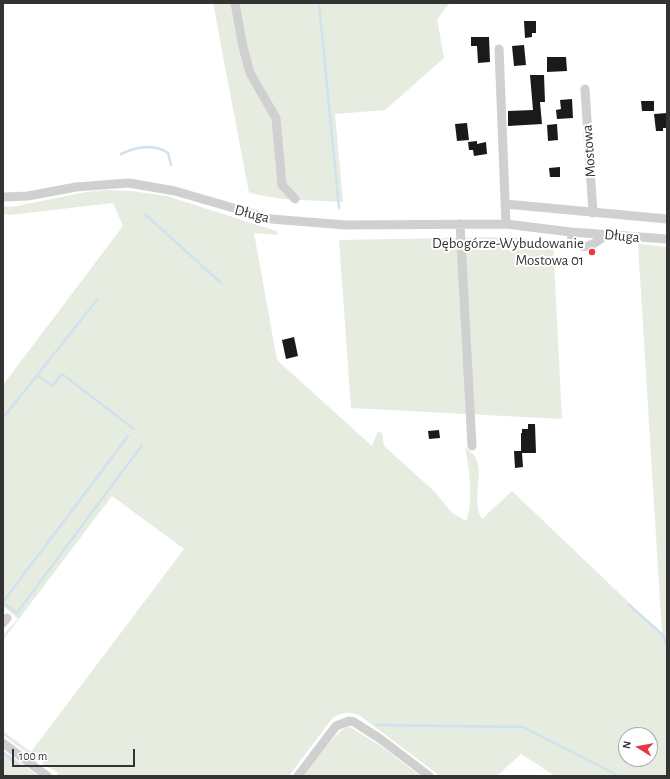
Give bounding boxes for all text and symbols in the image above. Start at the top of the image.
street label: Mostowa [578,124,600,178]
street label: Długa [233,201,271,227]
street label: Długa [604,225,640,247]
place label: Dębogórze-Wybudowanie Mostowa 01 [432,234,584,269]
marker: Dębogórze-Wybudowanie Mostowa 01 [587,247,597,257]
north arrow [618,727,658,767]
text: N [621,740,633,750]
scale bar [14,741,137,767]
text: 100 m [19,750,47,762]

